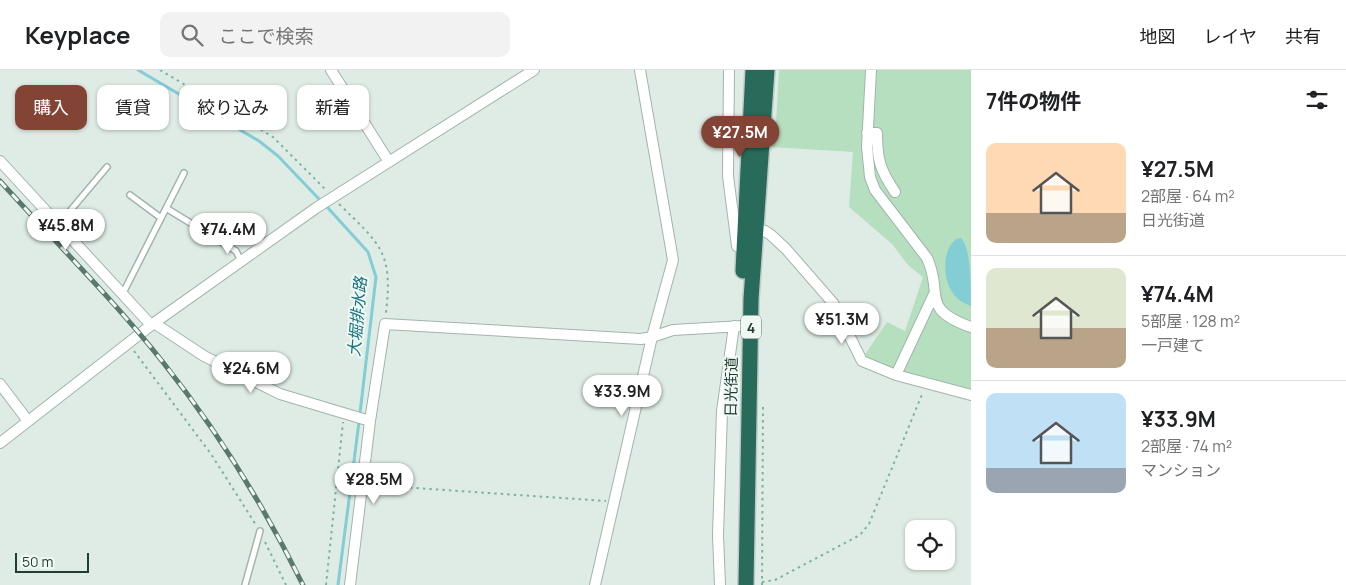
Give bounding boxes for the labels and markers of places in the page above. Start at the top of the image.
pin: ¥27.5M [699,116,781,158]
pin: ¥45.8M [25,208,107,251]
pin: ¥74.4M [187,212,269,255]
pin: ¥51.3M [801,302,883,345]
pin: ¥24.6M [210,352,292,394]
pin: ¥33.9M [581,374,663,417]
pin: ¥28.5M [333,462,415,505]

